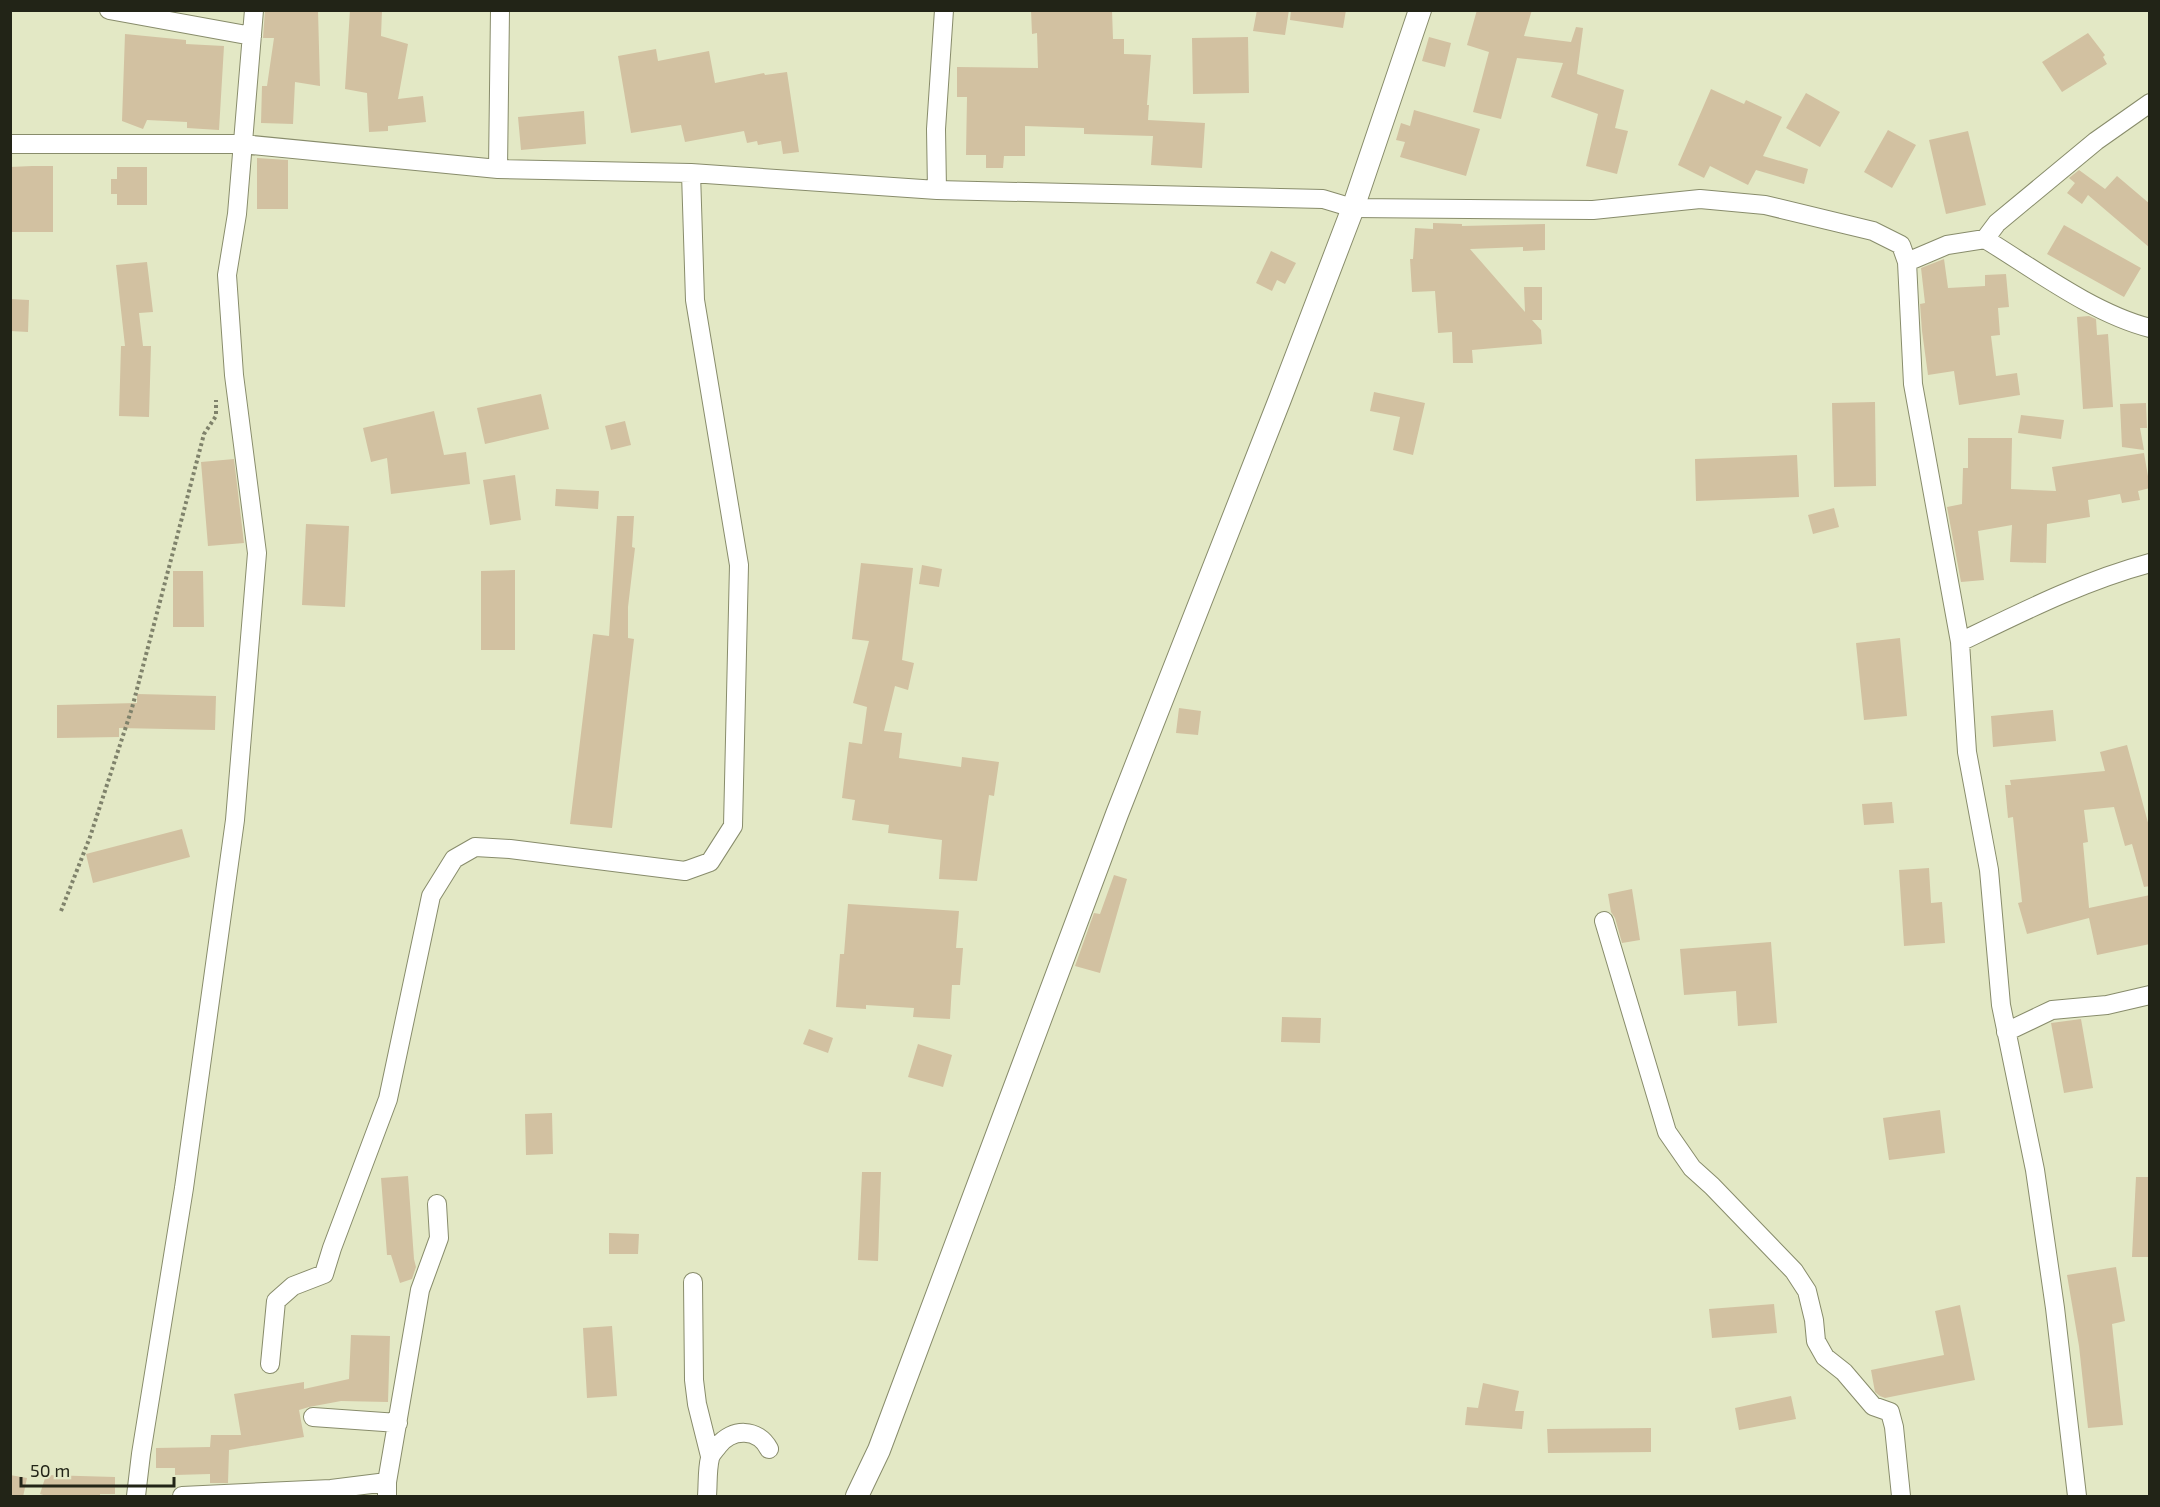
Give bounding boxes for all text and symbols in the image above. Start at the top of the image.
scale bar [21,1450,174,1488]
text: 50 m [30,1459,70,1481]

